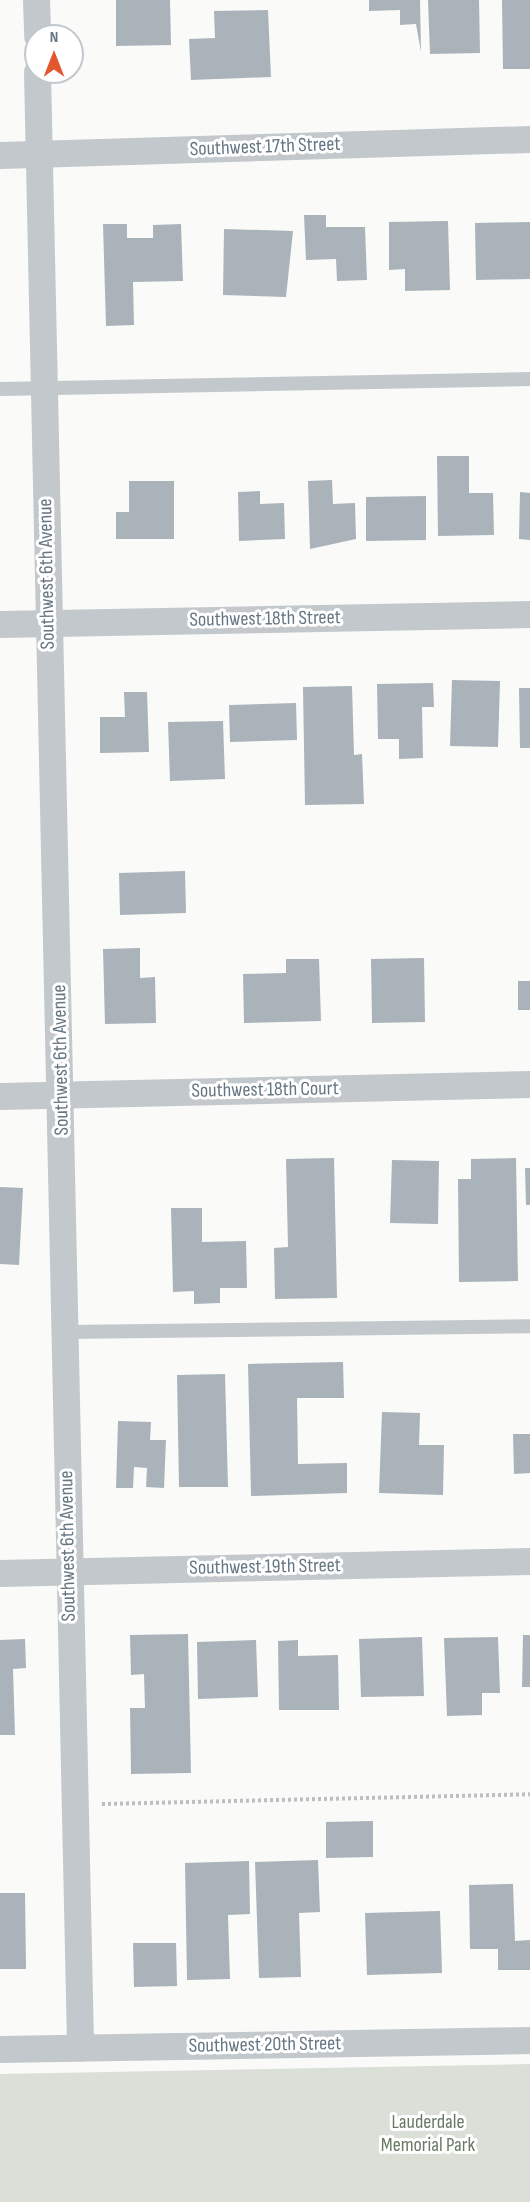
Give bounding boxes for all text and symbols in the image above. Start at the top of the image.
north arrow [24,24,84,84]
text: N [50,28,58,47]
street label: Southwest 17th Street [189,132,341,162]
street label: Southwest 6th Avenue [34,498,60,650]
street label: Southwest 18th Street [189,606,341,632]
street label: Southwest 6th Avenue [48,984,74,1136]
street label: Southwest 18th Court [191,1077,339,1103]
street label: Southwest 6th Avenue [55,1470,81,1622]
street label: Southwest 19th Street [189,1554,341,1580]
street label: Southwest 20th Street [188,2032,342,2058]
park label: Lauderdale Memorial Park [381,2110,475,2157]

